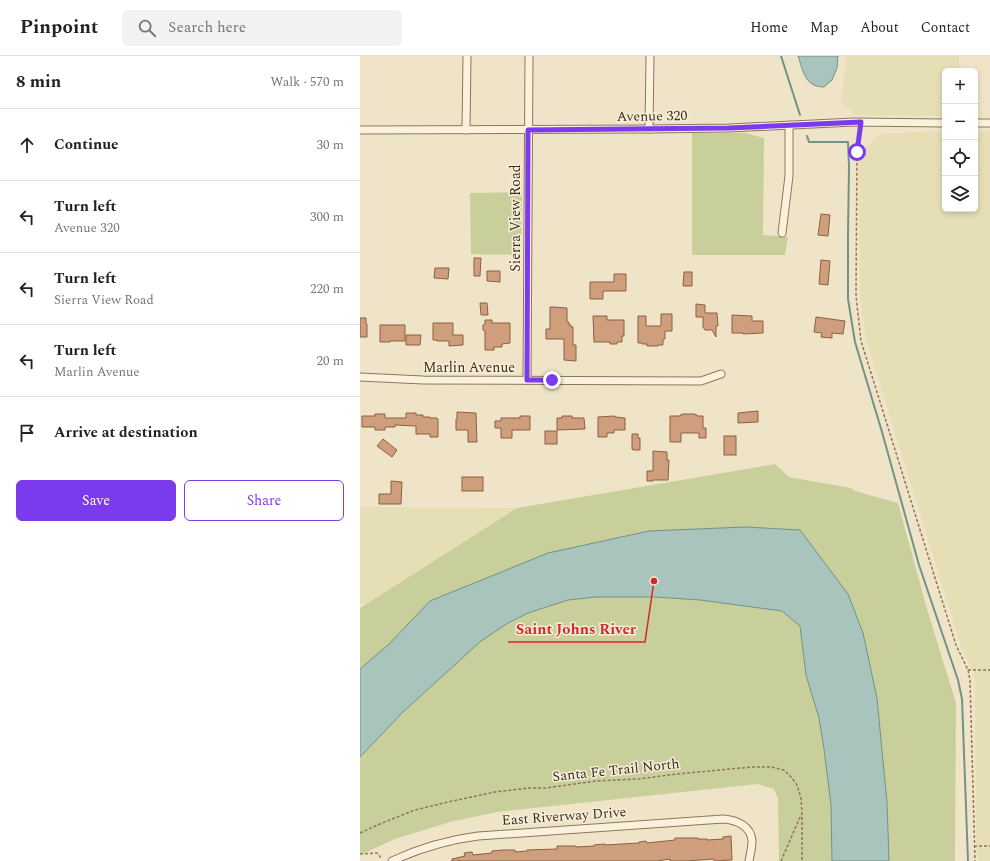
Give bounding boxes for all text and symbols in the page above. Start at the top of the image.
search box [122,10,402,46]
text: Pinpoint [20,13,98,42]
text: Search here [168,16,246,39]
icon: search [136,17,158,39]
text: Home [750,17,788,38]
text: Map [810,17,838,38]
text: About [860,17,899,38]
text: Contact [921,17,970,38]
map controls [942,68,978,212]
button: + [942,68,978,104]
text: 8 min [16,69,61,95]
text: Walk · 570 m [270,72,344,92]
button: − [942,104,978,140]
street label: Avenue 320 [616,105,688,127]
text: Continue [54,133,119,156]
icon: ahead [16,134,38,156]
text: 30 m [317,135,344,155]
button: locate [942,140,978,176]
route start [848,143,866,161]
street label: Sierra View Road [505,164,526,272]
button: layers [942,176,978,212]
text: Turn left [54,195,116,218]
icon: left [16,206,38,228]
text: 300 m [310,207,344,227]
text: Avenue 320 [54,218,120,238]
text: Turn left [54,267,116,290]
icon: left [16,278,38,300]
text: 220 m [310,279,344,299]
text: Sierra View Road [54,290,154,310]
text: Turn left [54,339,116,362]
icon: left [16,350,38,372]
text: 20 m [317,351,344,371]
street label: Marlin Avenue [423,357,515,378]
text: Marlin Avenue [54,362,140,382]
route end [543,371,561,389]
text: Arrive at destination [54,421,198,444]
icon: arrive [16,422,38,444]
button: Save [16,480,176,521]
button: Share [184,480,344,521]
callout: Saint Johns River [508,615,645,642]
text: Saint Johns River [516,618,637,641]
street label: Santa Fe Trail North [552,753,680,787]
street label: East Riverway Drive [501,801,627,831]

